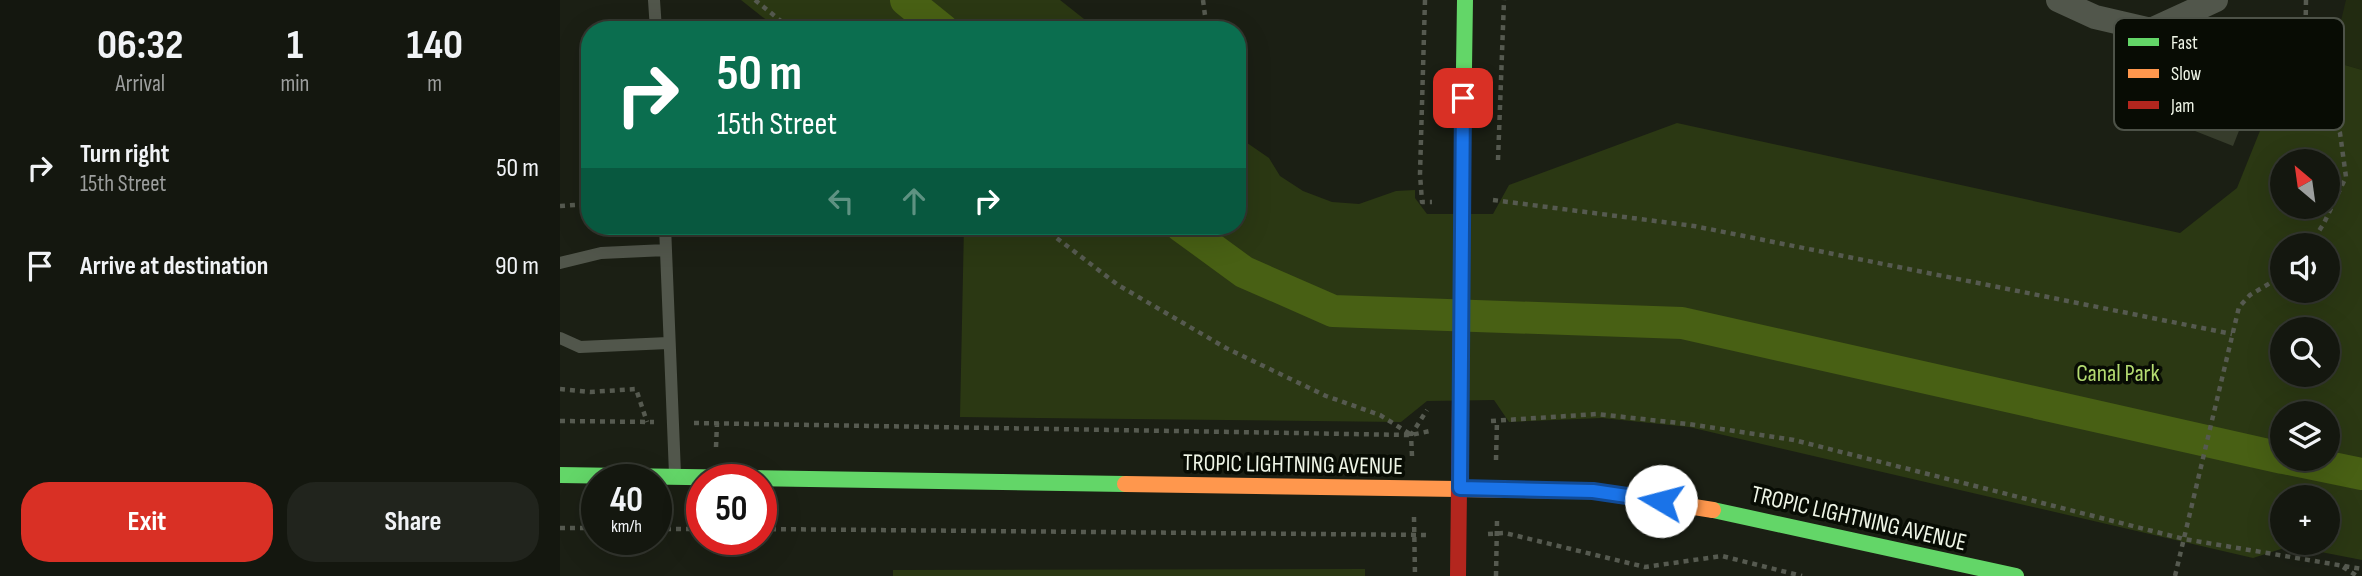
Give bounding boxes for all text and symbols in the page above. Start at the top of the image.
legend [2114,18,2344,130]
text: 06:32 [97,20,183,71]
text: 1 [287,20,303,71]
text: 140 [407,20,463,71]
text: Fast [2171,32,2198,55]
text: 50 m [717,45,802,104]
icon: right [602,49,693,140]
text: Slow [2171,63,2201,86]
pin [1433,68,1493,128]
text: Arrival [116,70,165,98]
text: min [281,70,309,98]
text: m [427,70,442,98]
icon: arrive [1444,79,1482,117]
text: Jam [2170,95,2194,118]
text: 15th Street [717,105,837,144]
text: Turn right [80,139,169,170]
icon: right [21,149,59,187]
north arrow [2270,149,2340,219]
map controls [2270,149,2340,555]
text: 50 m [496,153,539,184]
text: 15th Street [80,170,166,198]
icon: left [822,182,860,220]
icon: ahead [895,182,933,220]
icon: right [968,182,1006,220]
button: sound [2270,233,2340,303]
icon: arrive [21,247,59,285]
text: Arrive at destination [80,251,268,282]
text: 90 m [495,251,539,282]
button: search [2270,317,2340,387]
park label: Canal Park [2076,359,2160,388]
button: layers [2270,401,2340,471]
street label: TROPIC LIGHTNING AVENUE [1183,448,1403,481]
speed limit sign: 50 [686,464,777,555]
position arrow [1624,464,1698,538]
text: 40 [610,479,643,522]
street label: TROPIC LIGHTNING AVENUE [1748,480,1969,557]
button: Exit [21,482,273,562]
button: Share [287,482,539,562]
button: + [2270,485,2340,555]
text: km/h [611,516,642,537]

